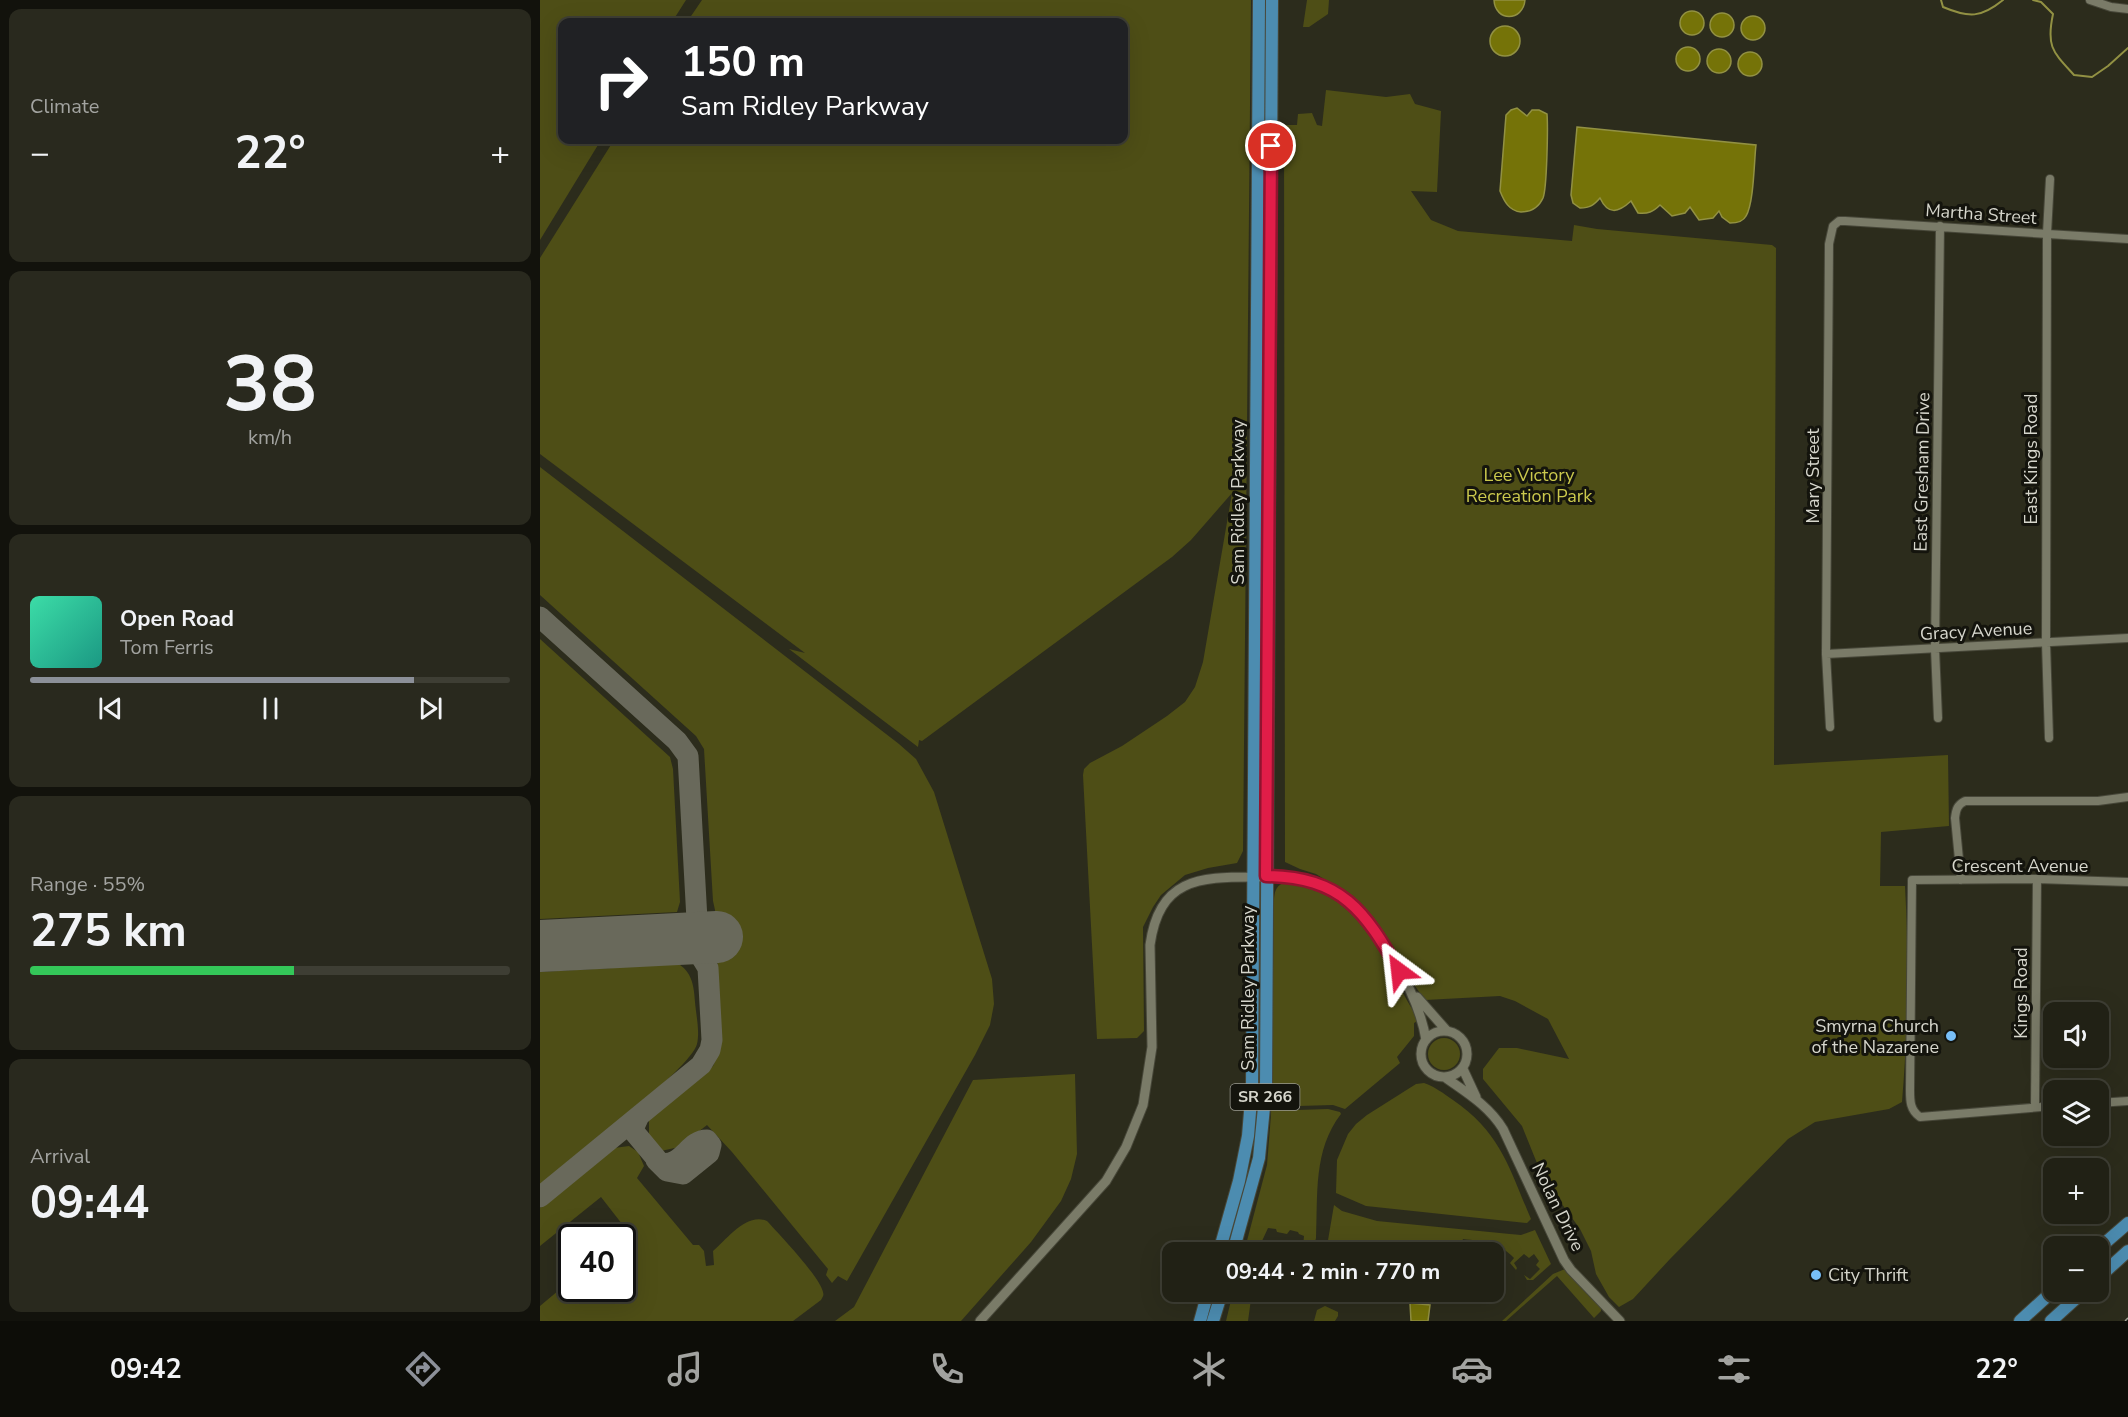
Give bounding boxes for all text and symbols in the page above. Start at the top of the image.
text: 150 m [681,34,805,91]
icon: right [582,42,660,120]
text: Sam Ridley Parkway [681,88,929,125]
text: Climate [30,93,99,120]
pin [1245,120,1296,171]
text: 22° [234,123,306,184]
icon: arrive [1254,129,1287,162]
text: − [30,131,50,176]
text: + [490,131,510,176]
street label: Martha Street [1924,198,2038,230]
text: 38 [223,331,317,438]
street label: East Gresham Drive [1909,392,1935,552]
street label: East Kings Road [2019,394,2043,524]
street label: Sam Ridley Parkway [1226,419,1250,585]
text: km/h [248,424,292,451]
street label: Mary Street [1801,428,1825,523]
park label: Lee Victory Recreation Park [1466,463,1593,508]
text: Open Road [120,604,234,634]
street label: Gracy Avenue [1919,616,2033,646]
text: Tom Ferris [120,634,214,661]
icon: previous [94,692,127,725]
icon: pause [254,692,287,725]
icon: next [414,692,447,725]
street label: Crescent Avenue [1952,854,2088,878]
text: Range · 55% [30,871,145,898]
text: 275 km [30,901,187,962]
street label: Sam Ridley Parkway [1236,905,1260,1071]
position arrow [1367,939,1431,1003]
street label: Kings Road [2009,947,2033,1039]
map controls [2043,1002,2109,1302]
button: sound [2043,1002,2109,1068]
place label: Smyrna Church of the Nazarene [1811,1014,1939,1059]
marker: Smyrna Church of the Nazarene [1944,1029,1958,1043]
button: layers [2043,1080,2109,1146]
road number: SR 266 [1230,1084,1300,1110]
text: Arrival [30,1143,90,1170]
button: + [2043,1158,2109,1224]
street label: Nolan Drive [1526,1159,1590,1255]
text: 09:44 [30,1173,149,1234]
speed limit sign: 40 [558,1224,636,1302]
button: − [2043,1236,2109,1302]
text: 09:44 · 2 min · 770 m [1226,1257,1440,1287]
place label: City Thrift [1828,1263,1909,1287]
marker: City Thrift [1809,1268,1823,1282]
icon: directions [402,1348,444,1390]
icon: music [664,1348,706,1390]
icon: phone [926,1348,968,1390]
icon: climate [1188,1348,1230,1390]
icon: car [1451,1348,1493,1390]
icon: filters [1713,1348,1755,1390]
text: 09:42 [110,1351,182,1388]
text: 22° [1975,1351,2018,1388]

